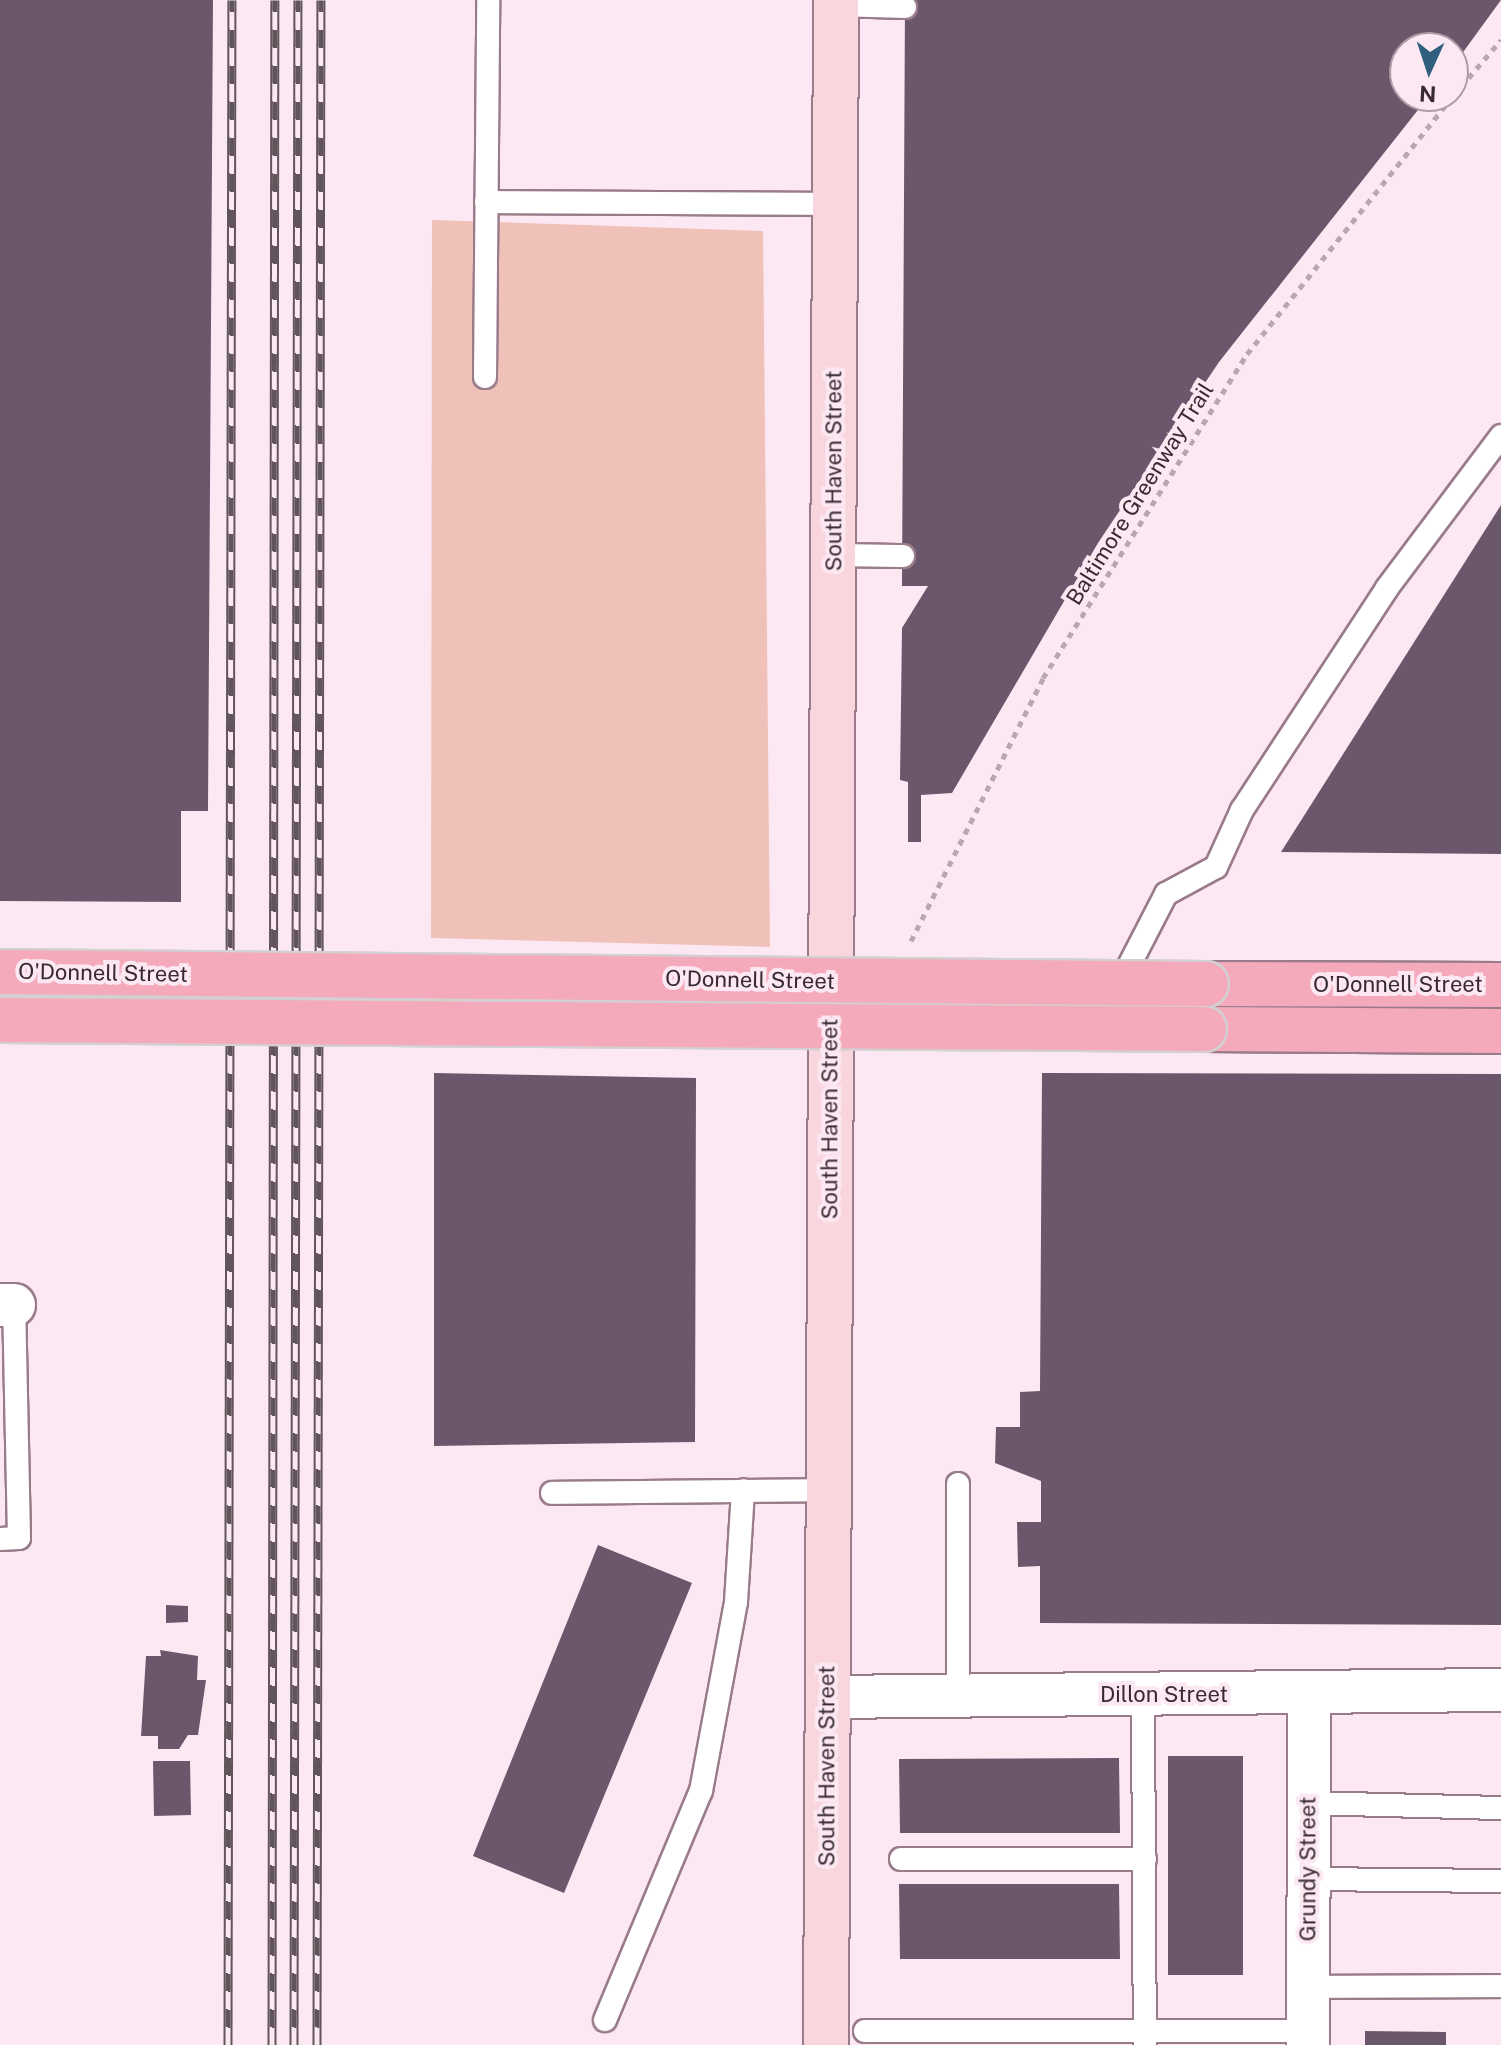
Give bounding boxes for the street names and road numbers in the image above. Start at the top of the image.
street label: South Haven Street [821,371,847,571]
street label: Baltimore Greenway Trail [1061,378,1219,610]
street label: O'Donnell Street [18,958,188,988]
street label: O'Donnell Street [665,965,835,995]
street label: O'Donnell Street [1313,972,1483,998]
street label: South Haven Street [817,1019,843,1219]
street label: South Haven Street [814,1666,840,1866]
street label: Dillon Street [1100,1682,1228,1708]
street label: Grundy Street [1295,1797,1321,1941]

